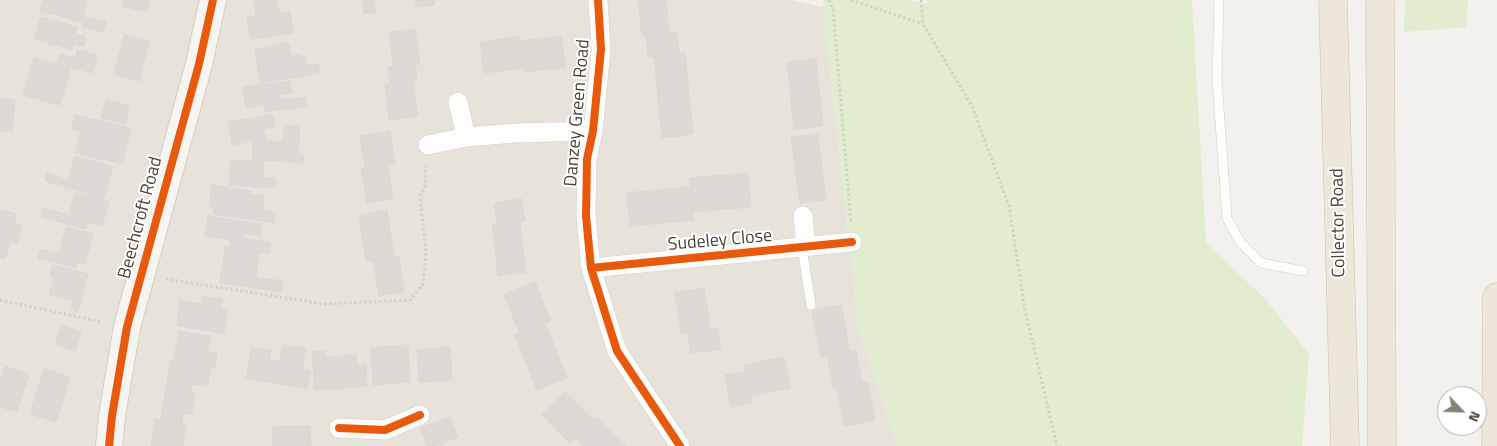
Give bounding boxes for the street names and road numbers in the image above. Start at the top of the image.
street label: Danzey Green Road [561,38,595,188]
street label: Beechcroft Road [114,155,168,281]
street label: Collector Road [1327,168,1351,278]
street label: Sudeley Close [667,226,773,256]

